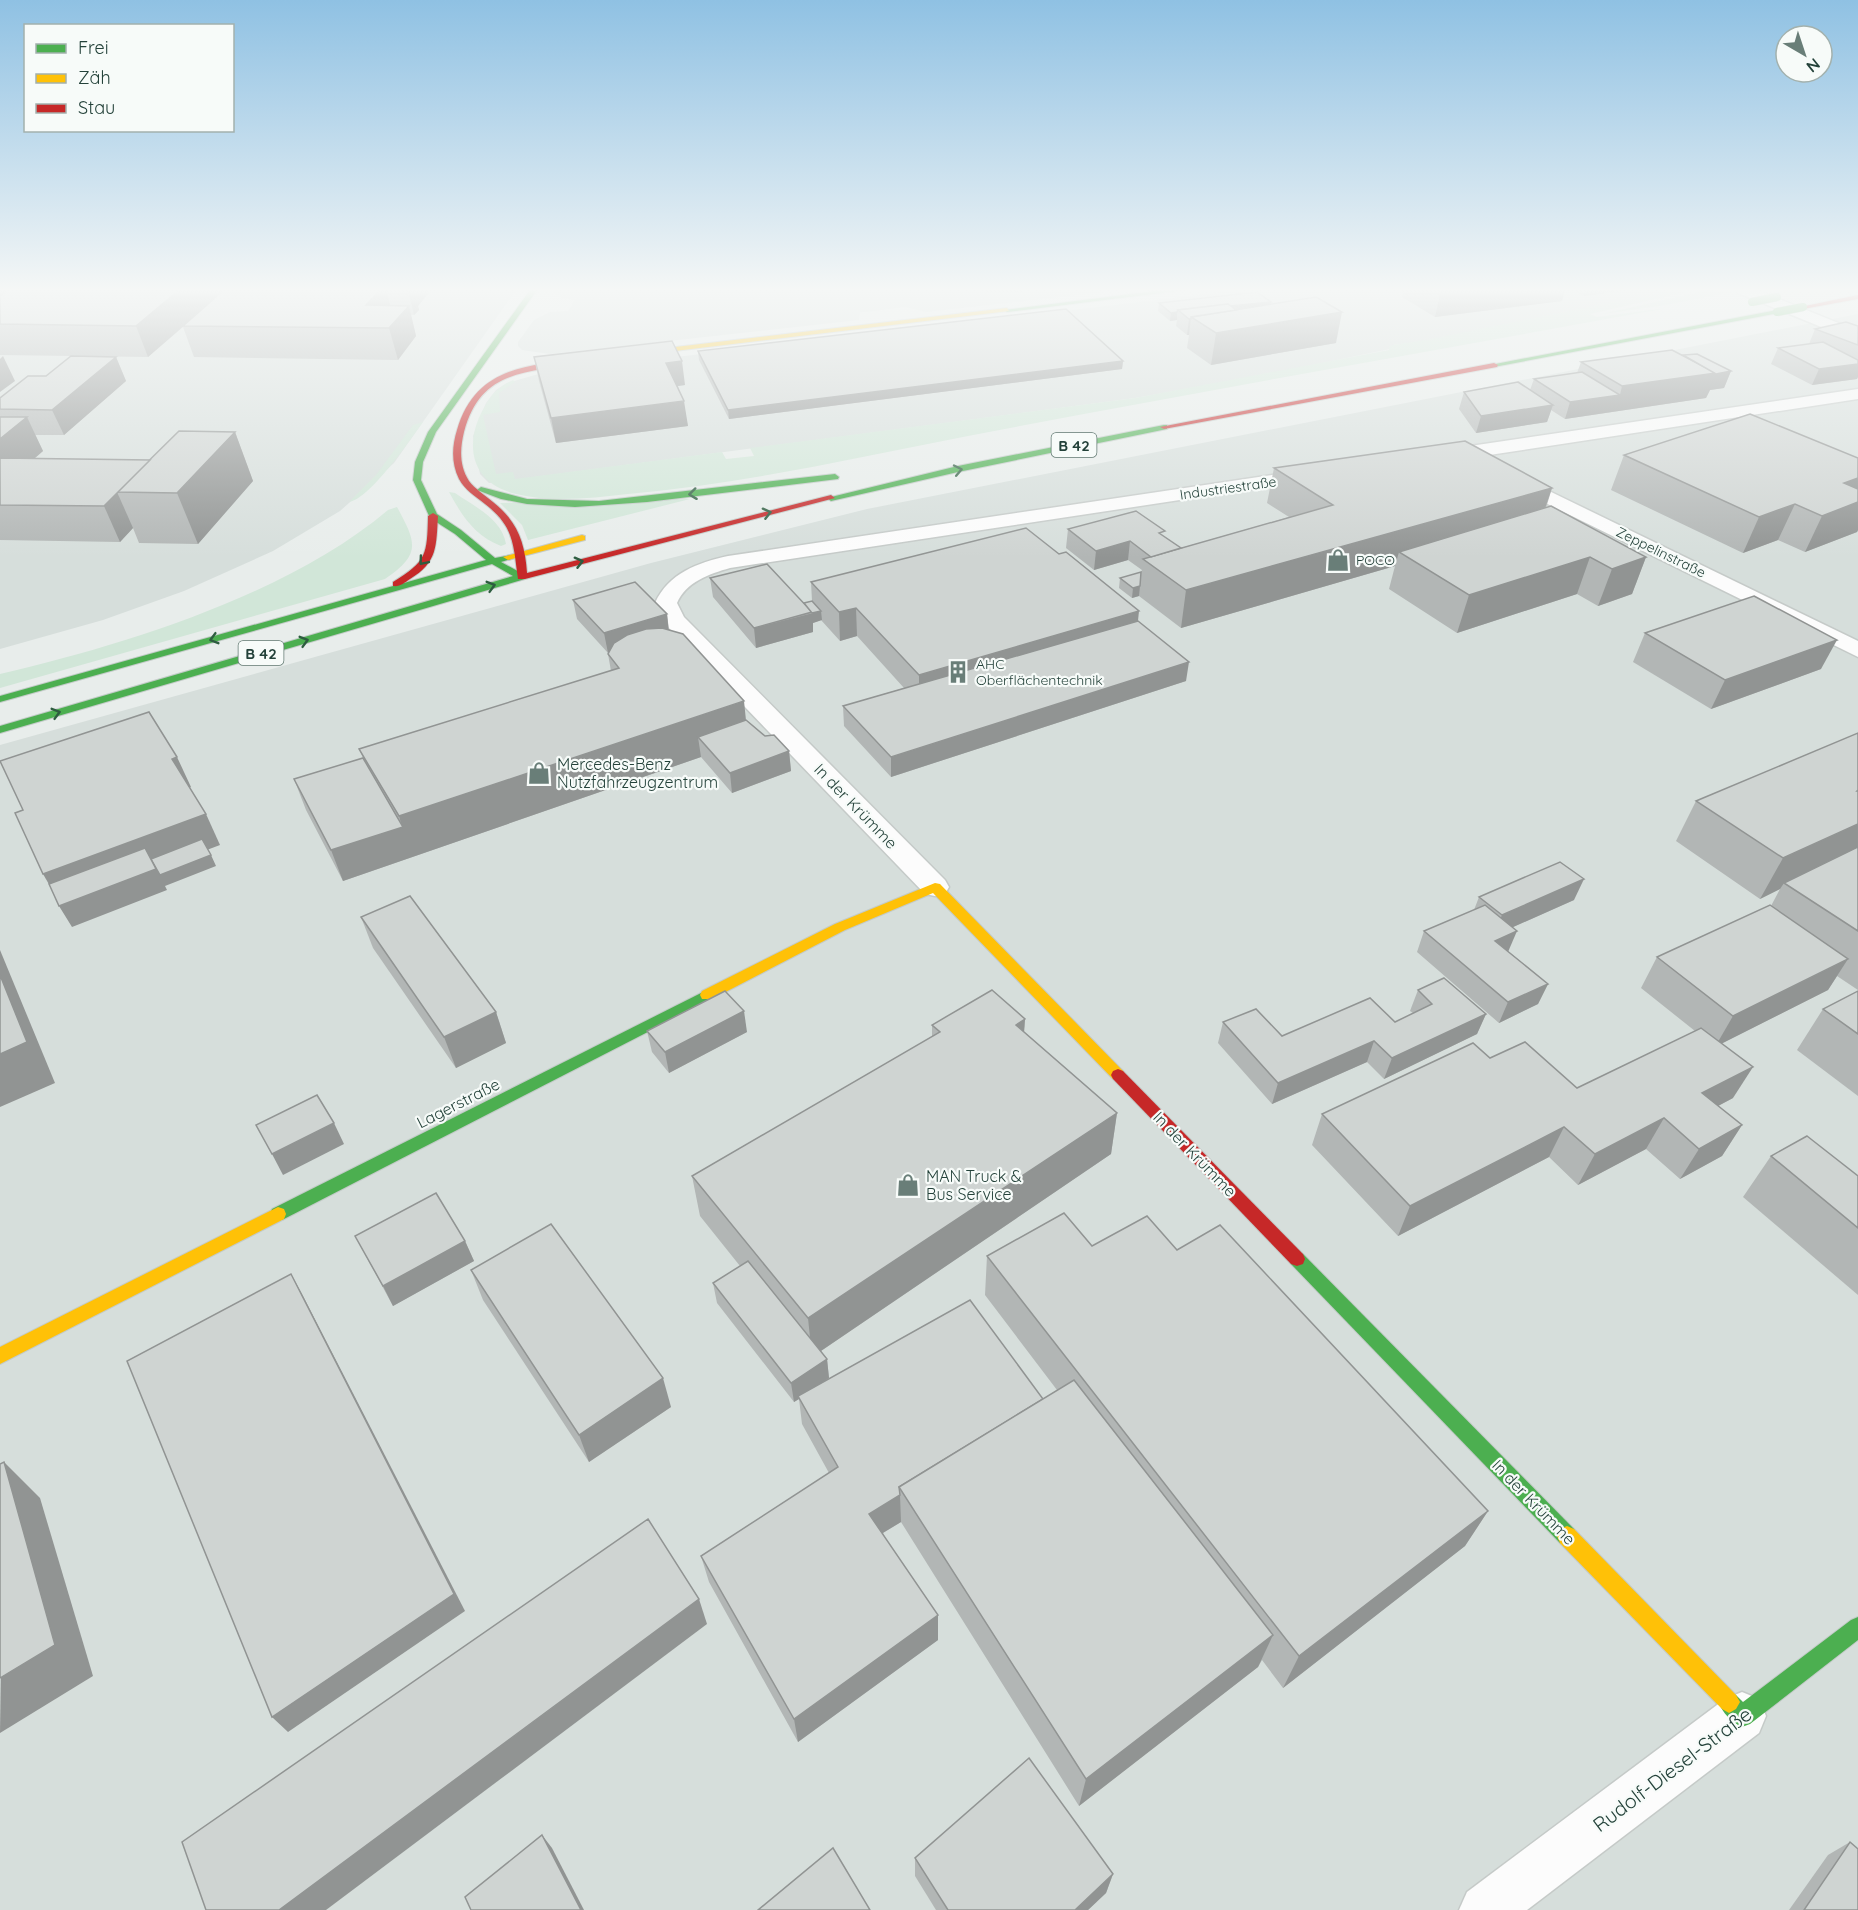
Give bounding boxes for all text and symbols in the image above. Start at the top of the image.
legend [24,24,234,132]
north arrow [1774,24,1834,84]
text: Frei [78,36,109,59]
text: N [1803,54,1824,77]
text: Zäh [78,66,111,89]
text: Stau [78,96,115,119]
road number: B 42 [1052,433,1096,457]
one-way arrow [952,464,962,477]
street label: Industriestraße [1179,472,1278,504]
one-way arrow [689,487,698,500]
one-way arrow [762,507,772,520]
street label: Zeppelinstraße [1613,523,1709,581]
shop icon: POCO [1325,547,1351,573]
place label: POCO [1356,551,1395,569]
one-way arrow [420,555,431,566]
one-way arrow [573,557,584,569]
one-way arrow [485,581,496,593]
one-way arrow [210,632,220,644]
one-way arrow [298,636,309,648]
road number: B 42 [238,641,284,665]
place label: AHC Oberflächentechnik [976,655,1103,689]
building icon: AHC Oberflächentechnik [945,659,971,685]
one-way arrow [51,708,61,721]
place label: Mercedes-Benz Nutzfahrzeugzentrum [557,754,718,792]
street label: In der Krümme [810,759,902,853]
shop icon: Mercedes-Benz Nutzfahrzeugzentrum [526,760,552,786]
street label: Lagerstraße [413,1074,503,1132]
street label: In der Krümme [1149,1107,1241,1201]
place label: MAN Truck & Bus Service [926,1166,1022,1204]
shop icon: MAN Truck & Bus Service [895,1172,921,1198]
street label: In der Krümme [1488,1455,1580,1549]
street label: Rudolf-Diesel-Straße [1588,1701,1756,1837]

